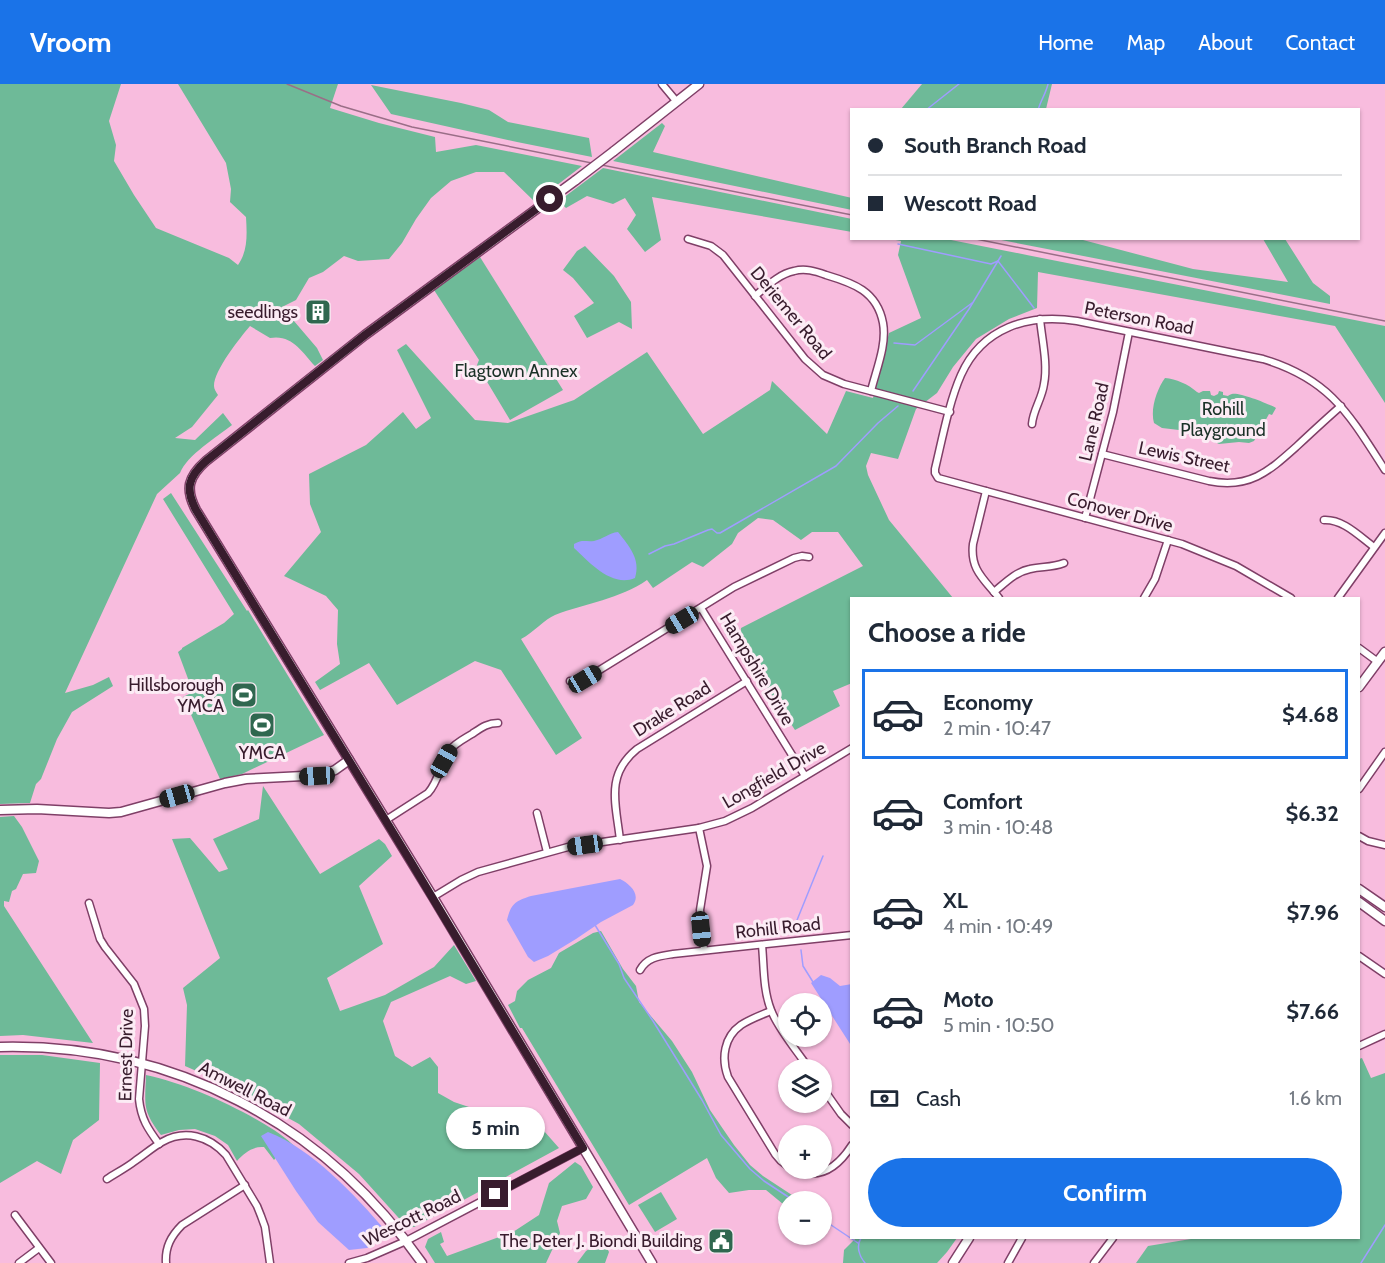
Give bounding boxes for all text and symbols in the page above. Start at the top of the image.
text: Vroom [30,25,112,59]
text: Home [1038,30,1094,55]
text: Map [1127,30,1165,55]
text: About [1198,30,1252,55]
text: Contact [1285,30,1355,55]
text: South Branch Road [904,132,1086,159]
route start [536,185,563,212]
text: Wescott Road [904,190,1037,217]
street label: Deriemer Road [746,262,836,364]
building icon: seedlings [303,297,333,327]
street label: Peterson Road [1083,297,1195,339]
place label: seedlings [228,301,298,323]
park label: Flagtown Annex [454,360,578,382]
street label: Lane Road [1074,381,1114,463]
park label: Rohill Playground [1180,398,1266,441]
street label: Lewis Street [1136,437,1232,477]
street label: Conover Drive [1065,487,1175,537]
car [662,603,702,637]
street label: Hampshire Drive [715,609,799,729]
text: Choose a ride [868,616,1026,649]
car [565,662,605,696]
place label: Hillsborough YMCA [128,674,224,717]
street label: Drake Road [629,677,715,741]
sports icon: Hillsborough YMCA [229,680,259,710]
icon: car [871,687,925,741]
text: Economy [943,689,1033,716]
text: $4.68 [1282,701,1339,728]
sports icon: YMCA [247,710,277,740]
text: 2 min · 10:47 [943,716,1051,740]
street label: Longfield Drive [719,737,829,813]
car [427,741,461,781]
place label: YMCA [238,742,285,764]
car [299,766,335,786]
car [157,782,197,810]
icon: car [871,786,925,840]
text: Comfort [943,788,1022,815]
text: $6.32 [1285,800,1339,827]
text: 3 min · 10:48 [943,815,1053,839]
car [566,834,604,856]
icon: car [871,885,925,939]
text: XL [943,887,968,914]
text: $7.96 [1287,899,1339,926]
car [690,910,712,948]
street label: Rohill Road [734,913,822,943]
text: 4 min · 10:49 [943,914,1053,938]
icon: car [871,984,925,1038]
text: Moto [943,986,994,1013]
map controls [778,993,832,1245]
button: locate [778,993,832,1047]
text: $7.66 [1286,998,1339,1025]
street label: Ernest Drive [114,1008,138,1102]
text: 5 min · 10:50 [943,1013,1054,1037]
street label: Amwell Road [195,1056,295,1122]
button: layers [778,1059,832,1113]
icon: cash [868,1082,901,1115]
text: Cash [916,1085,961,1112]
text: 1.6 km [1289,1086,1342,1110]
callout: 5 min [446,1107,544,1149]
text: 5 min [471,1116,520,1140]
button: + [778,1125,832,1179]
button: Confirm [868,1158,1342,1227]
route end [481,1180,508,1207]
street label: Wescott Road [360,1185,464,1251]
button: − [778,1191,832,1245]
public building icon: The Peter J. Biondi Building [706,1226,736,1256]
place label: The Peter J. Biondi Building [500,1230,703,1252]

